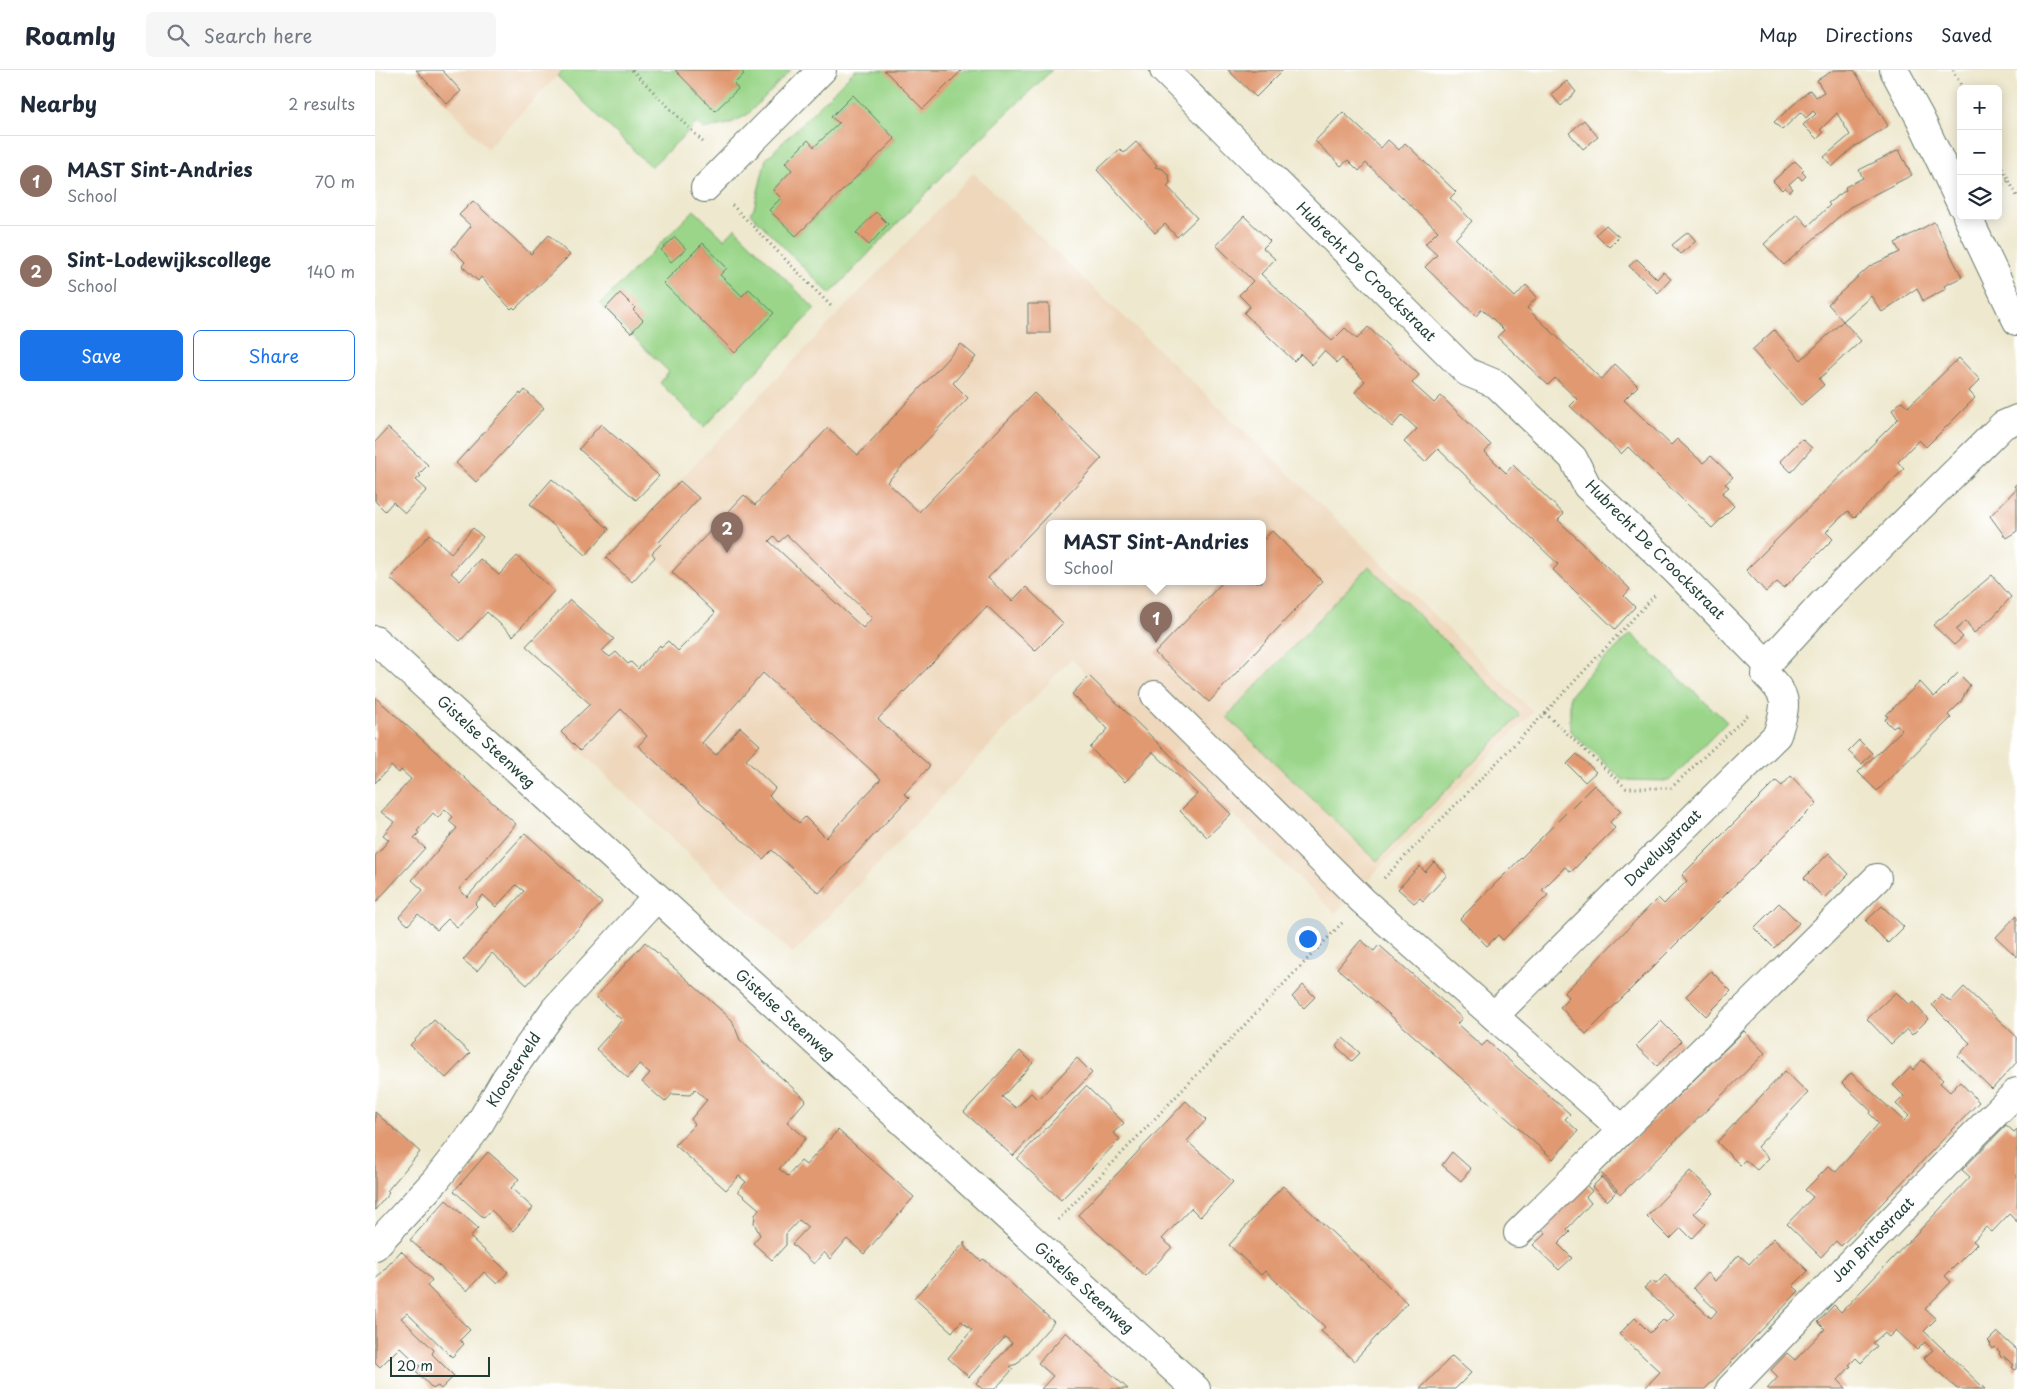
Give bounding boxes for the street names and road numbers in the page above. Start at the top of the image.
street label: Hubrecht De Croockstraat [1292,196,1442,346]
street label: Hubrecht De Croockstraat [1581,474,1731,624]
street label: Gistelse Steenweg [433,689,542,793]
street label: Daveluystraat [1618,803,1706,891]
street label: Gistelse Steenweg [731,963,841,1065]
street label: Kloosterveld [480,1027,545,1111]
street label: Jan Britostraat [1825,1191,1919,1287]
street label: Gistelse Steenweg [1030,1236,1140,1338]

